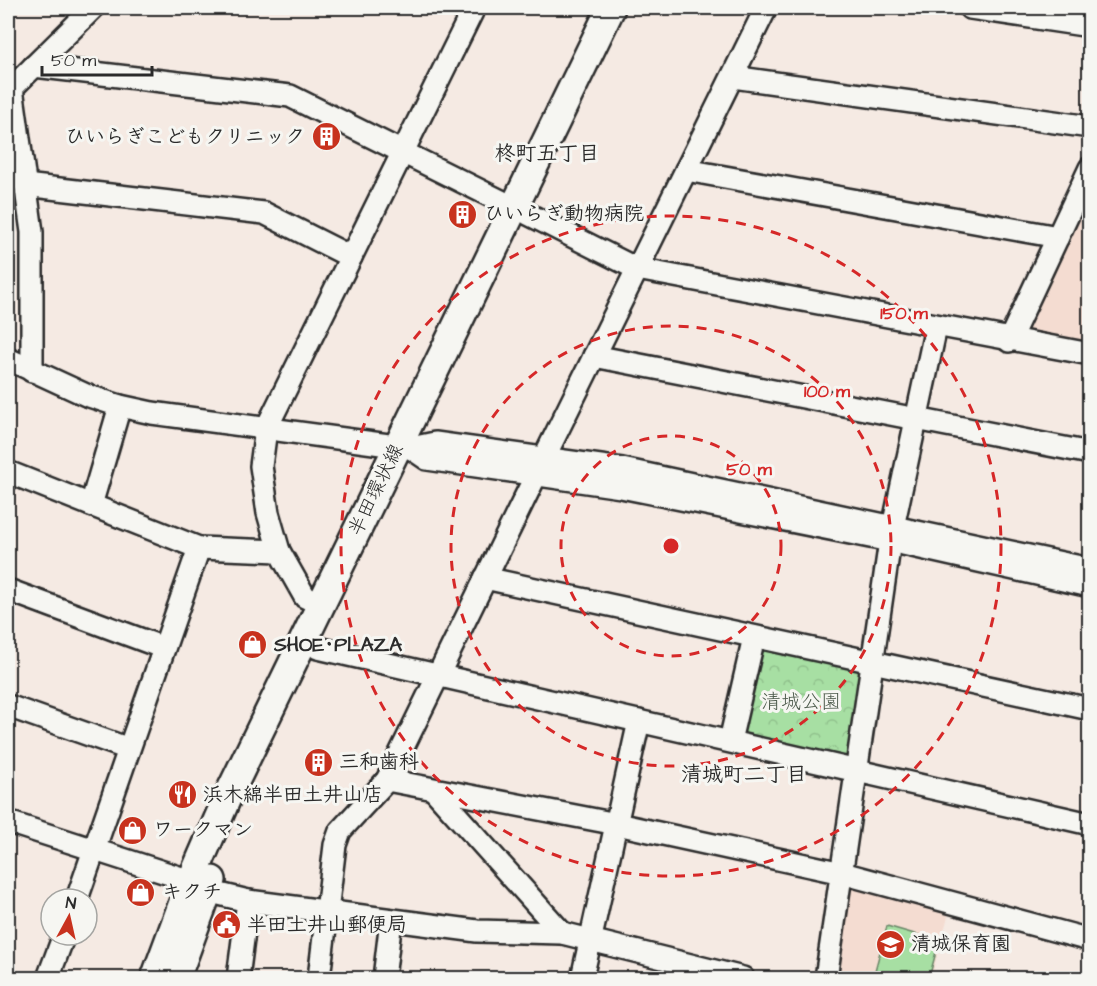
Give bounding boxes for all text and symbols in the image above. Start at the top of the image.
scale bar [42,39,152,77]
text: 50 m [51,48,96,73]
building icon: ひいらぎこどもクリニック [310,121,342,153]
place label: ひいらぎこどもクリニック [65,123,305,151]
district label: 柊町五丁目 [495,139,600,168]
building icon: ひいらぎ動物病院 [447,198,479,230]
place label: ひいらぎ動物病院 [484,200,644,228]
text: 150 m [880,301,929,326]
text: 100 m [804,379,851,404]
street label: 半田環状線 [341,439,411,541]
text: 50 m [726,457,773,482]
centre of rings [661,536,681,556]
shop icon: SHOE･PLAZA [237,629,269,661]
place label: SHOE･PLAZA [273,631,402,659]
park label: 清城公園 [761,688,841,716]
building icon: 三和歯科 [302,746,334,778]
place label: 三和歯科 [339,748,419,776]
district label: 清城町二丁目 [681,760,807,789]
restaurant icon: 浜木綿半田土井山店 [166,779,198,811]
place label: 浜木綿半田土井山店 [203,781,383,809]
shop icon: ワークマン [116,814,148,846]
place label: ワークマン [153,816,253,844]
shop icon: キクチ [125,876,157,908]
place label: キクチ [162,878,222,906]
north arrow [39,887,99,947]
text: N [64,892,77,915]
public building icon: 半田土井山郵便局 [210,909,242,941]
place label: 半田土井山郵便局 [247,911,407,939]
school or university icon: 清城保育園 [874,928,906,960]
place label: 清城保育園 [911,930,1011,958]

